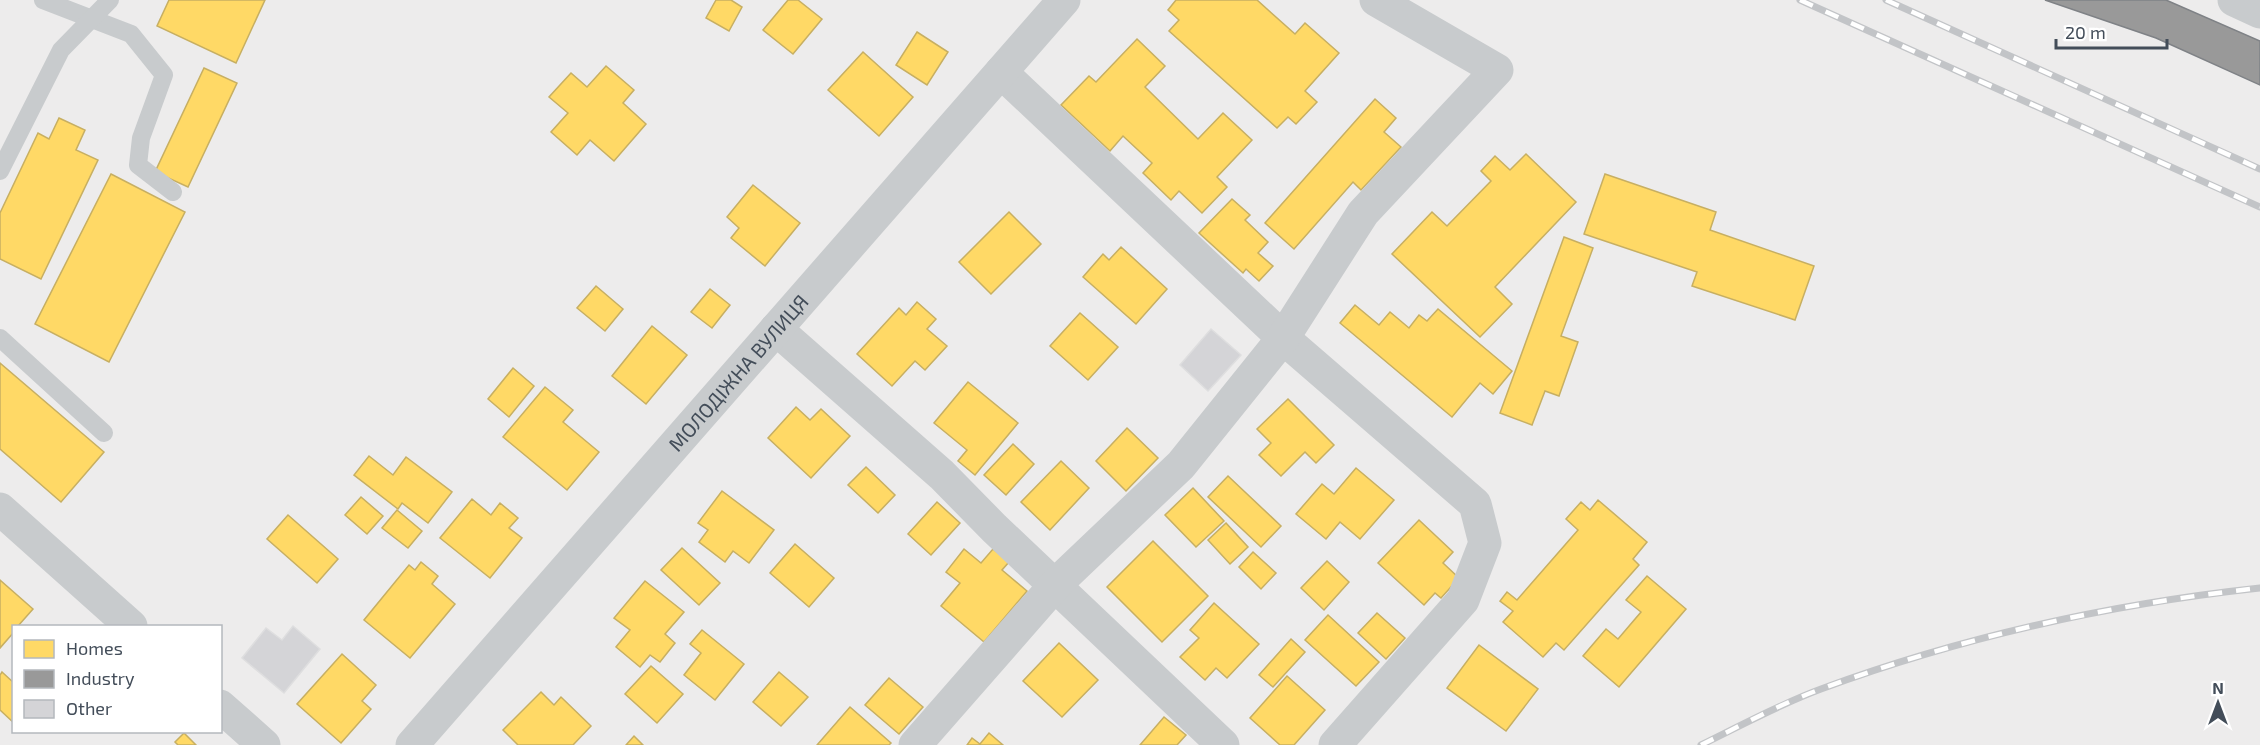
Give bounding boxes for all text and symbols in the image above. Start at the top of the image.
scale bar [2056,12,2167,50]
text: 20 m [2065,21,2106,43]
street label: МОЛОДІЖНА ВУЛИЦЯ [663,289,813,456]
legend [12,625,222,733]
text: Homes [66,637,123,659]
text: Industry [66,667,135,689]
north arrow [2188,673,2248,733]
text: N [2212,678,2224,697]
text: Other [66,697,112,719]

